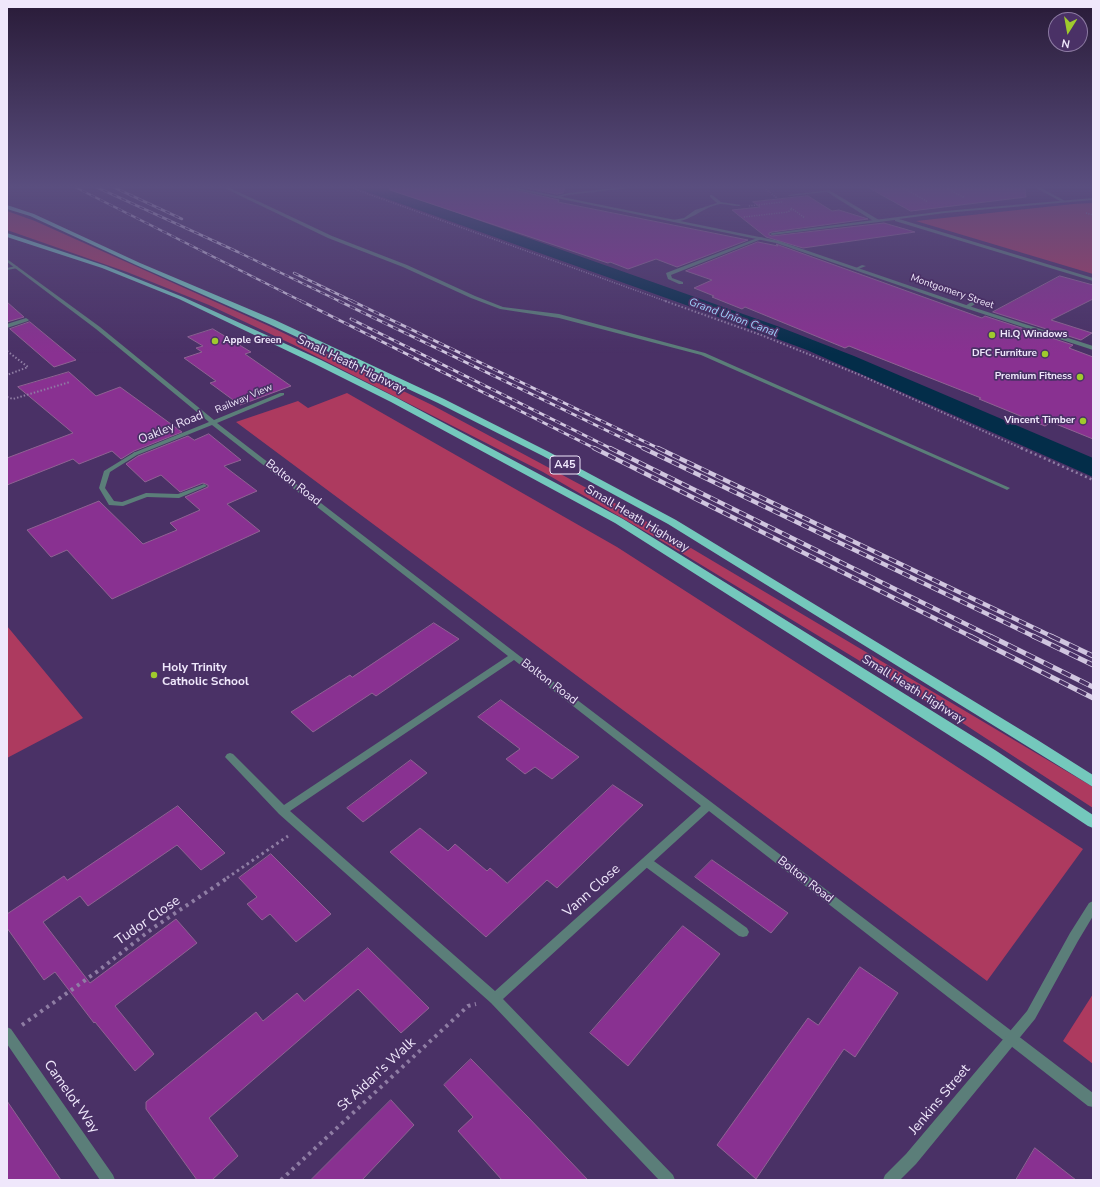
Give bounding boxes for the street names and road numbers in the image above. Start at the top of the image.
street label: Montgomery Street [909,272,995,312]
street label: Small Heath Highway [295,333,407,397]
street label: Railway View [213,382,275,416]
street label: Oakley Road [137,408,205,448]
road number: A45 [550,456,580,474]
street label: Bolton Road [262,457,324,509]
street label: Small Heath Highway [583,482,691,556]
street label: Small Heath Highway [859,653,967,727]
street label: Bolton Road [518,656,580,708]
street label: Bolton Road [774,854,836,906]
street label: Vann Close [560,861,624,921]
street label: Tudor Close [112,893,184,949]
street label: St Aidan's Walk [334,1035,420,1115]
street label: Camelot Way [40,1057,102,1137]
street label: Jenkins Street [906,1061,974,1139]

